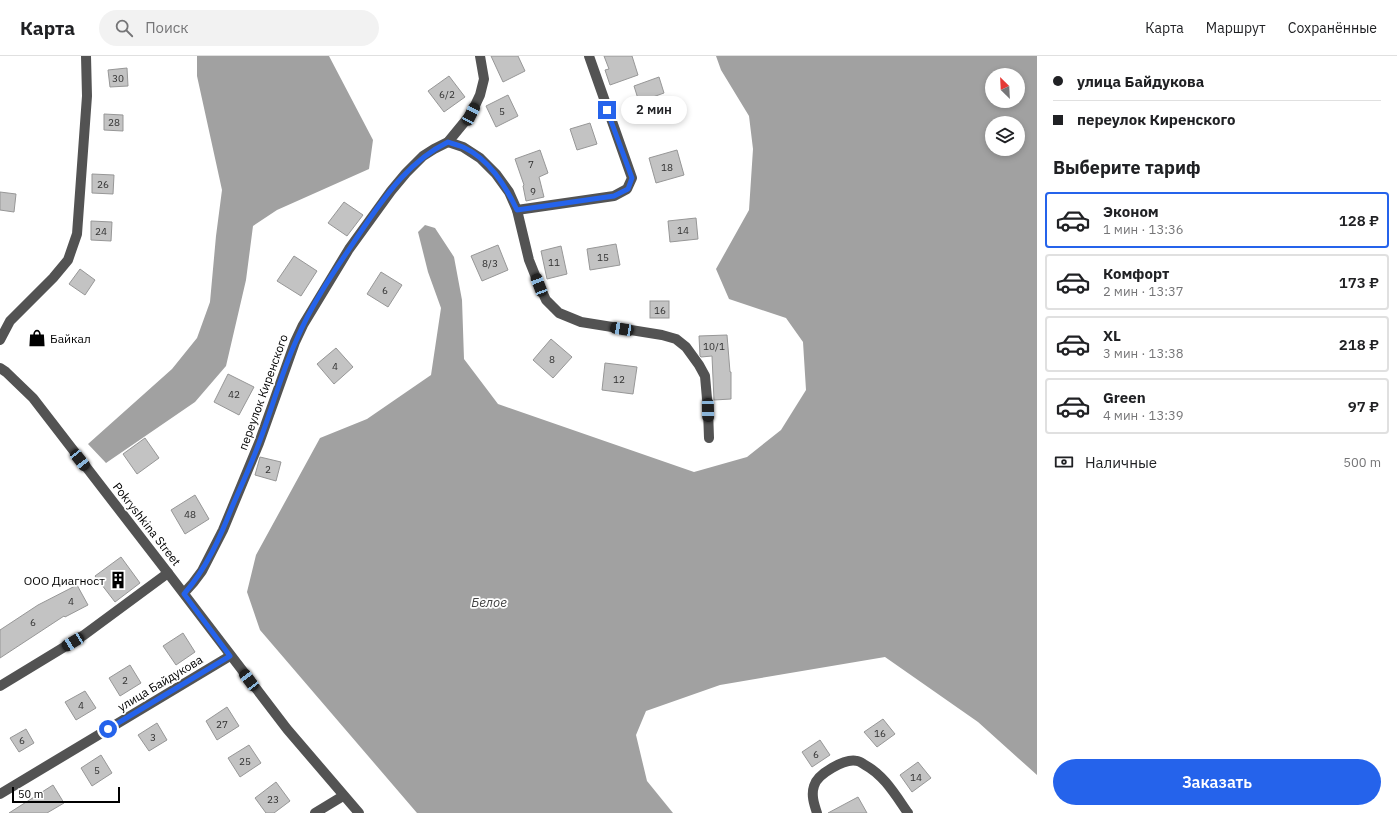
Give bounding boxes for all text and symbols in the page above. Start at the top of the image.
search box [99,10,379,46]
text: Карта [20,16,75,40]
icon: search [113,17,135,39]
text: Поиск [145,18,189,37]
text: Карта [1145,19,1184,37]
text: Маршрут [1206,19,1266,37]
text: Сохранённые [1288,19,1377,37]
north arrow [985,68,1025,108]
map controls [985,68,1025,156]
house number: 30 [112,72,124,85]
text: улица Байдукова [1077,72,1204,91]
house number: 6/2 [439,88,455,101]
callout: 2 мин [621,96,687,124]
car [460,101,482,127]
route end [598,101,616,119]
text: 2 мин [636,101,672,118]
house number: 5 [499,105,505,118]
text: переулок Киренского [1077,110,1235,129]
house number: 28 [108,116,120,129]
button: layers [985,116,1025,156]
text: Выберите тариф [1053,156,1200,179]
house number: 7 [528,158,534,171]
house number: 18 [661,161,673,174]
house number: 26 [97,178,109,191]
house number: 9 [530,185,536,198]
icon: car [1055,202,1091,238]
text: Эконом [1103,202,1159,221]
text: 128 ₽ [1339,211,1379,230]
text: 1 мин · 13:36 [1103,221,1184,238]
house number: 14 [677,224,689,237]
house number: 24 [95,225,107,238]
house number: 15 [597,251,609,264]
house number: 11 [548,256,560,269]
house number: 8/3 [482,257,498,270]
icon: car [1055,264,1091,300]
text: Комфорт [1103,264,1169,283]
car [529,272,549,298]
text: 173 ₽ [1339,273,1379,292]
text: 2 мин · 13:37 [1103,283,1184,300]
house number: 6 [382,284,388,297]
house number: 16 [654,304,666,317]
car [609,321,635,337]
icon: car [1055,326,1091,362]
text: XL [1103,326,1121,345]
shop icon: Байкал [27,328,47,348]
place label: Байкал [50,331,91,346]
street label: переулок Киренского [235,332,291,452]
text: 218 ₽ [1339,335,1379,354]
house number: 10/1 [703,340,725,353]
text: 3 мин · 13:38 [1103,345,1184,362]
house number: 8 [549,353,555,366]
house number: 4 [332,360,338,373]
house number: 12 [613,373,625,386]
house number: 42 [228,388,240,401]
icon: car [1055,388,1091,424]
text: Green [1103,388,1146,407]
text: 97 ₽ [1348,397,1379,416]
car [702,398,714,422]
text: 4 мин · 13:39 [1103,407,1184,424]
car [68,447,92,473]
icon: cash [1053,451,1075,473]
text: Наличные [1085,453,1157,472]
text: 500 m [1343,454,1381,471]
house number: 2 [265,463,271,476]
street label: Pokryshkina Street [110,479,184,569]
house number: 48 [184,508,196,521]
building icon: ООО Диагност [108,570,128,590]
place label: ООО Диагност [24,573,105,588]
water label: Белое [471,594,507,611]
house number: 4 [68,595,74,608]
house number: 6 [30,616,36,629]
car [60,631,86,653]
street label: улица Байдукова [115,651,206,714]
car [237,667,261,693]
house number: 2 [122,674,128,687]
house number: 4 [78,699,84,712]
house number: 27 [216,718,228,731]
route start [99,720,117,738]
house number: 16 [874,727,886,740]
house number: 3 [150,731,156,744]
house number: 6 [19,734,25,747]
house number: 6 [813,748,819,761]
house number: 25 [239,755,251,768]
button: Заказать [1053,759,1381,805]
house number: 5 [94,764,100,777]
house number: 14 [910,771,922,784]
scale bar [12,785,120,804]
text: 50 m [18,787,43,801]
house number: 23 [267,793,279,806]

